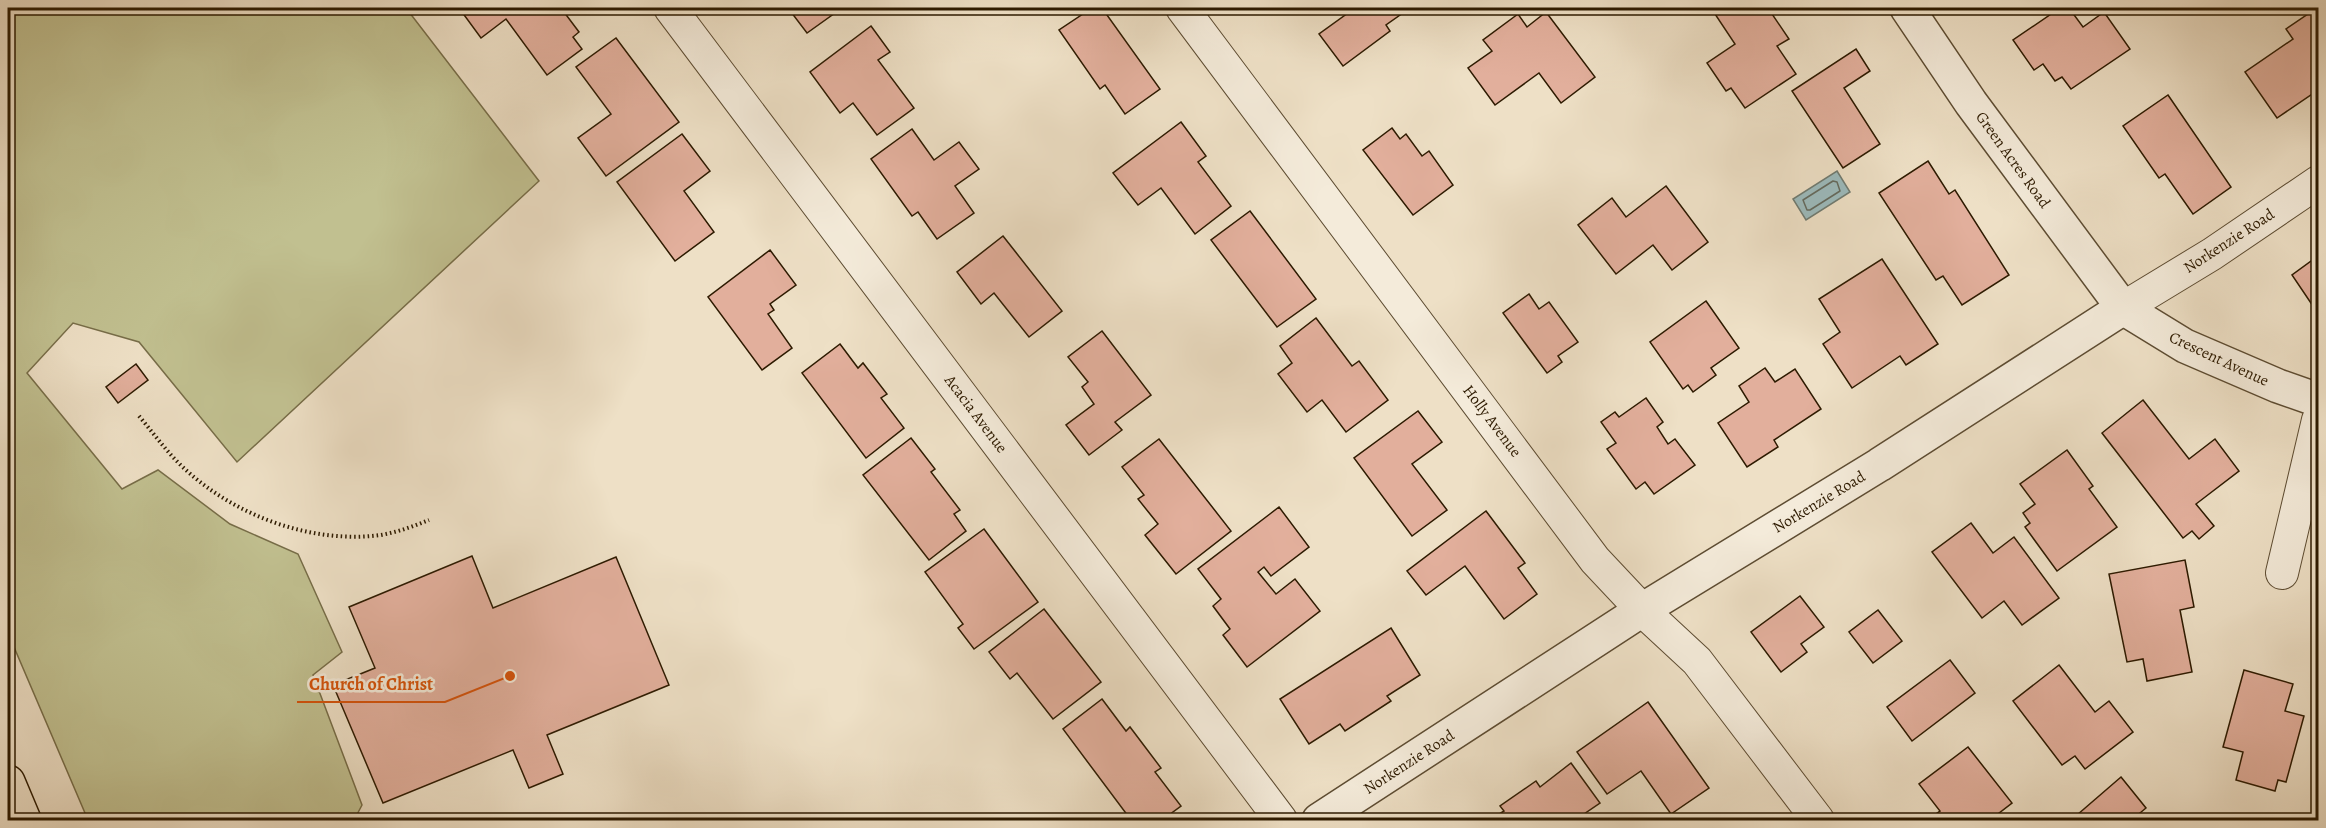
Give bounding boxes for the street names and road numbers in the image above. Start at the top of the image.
street label: Green Acres Road [1970,107,2056,213]
street label: Norkenzie Road [2179,203,2279,279]
street label: Crescent Avenue [2165,326,2273,392]
street label: Acacia Avenue [939,370,1013,458]
street label: Holly Avenue [1457,380,1527,462]
street label: Norkenzie Road [1769,465,1870,538]
street label: Norkenzie Road [1359,724,1459,800]

